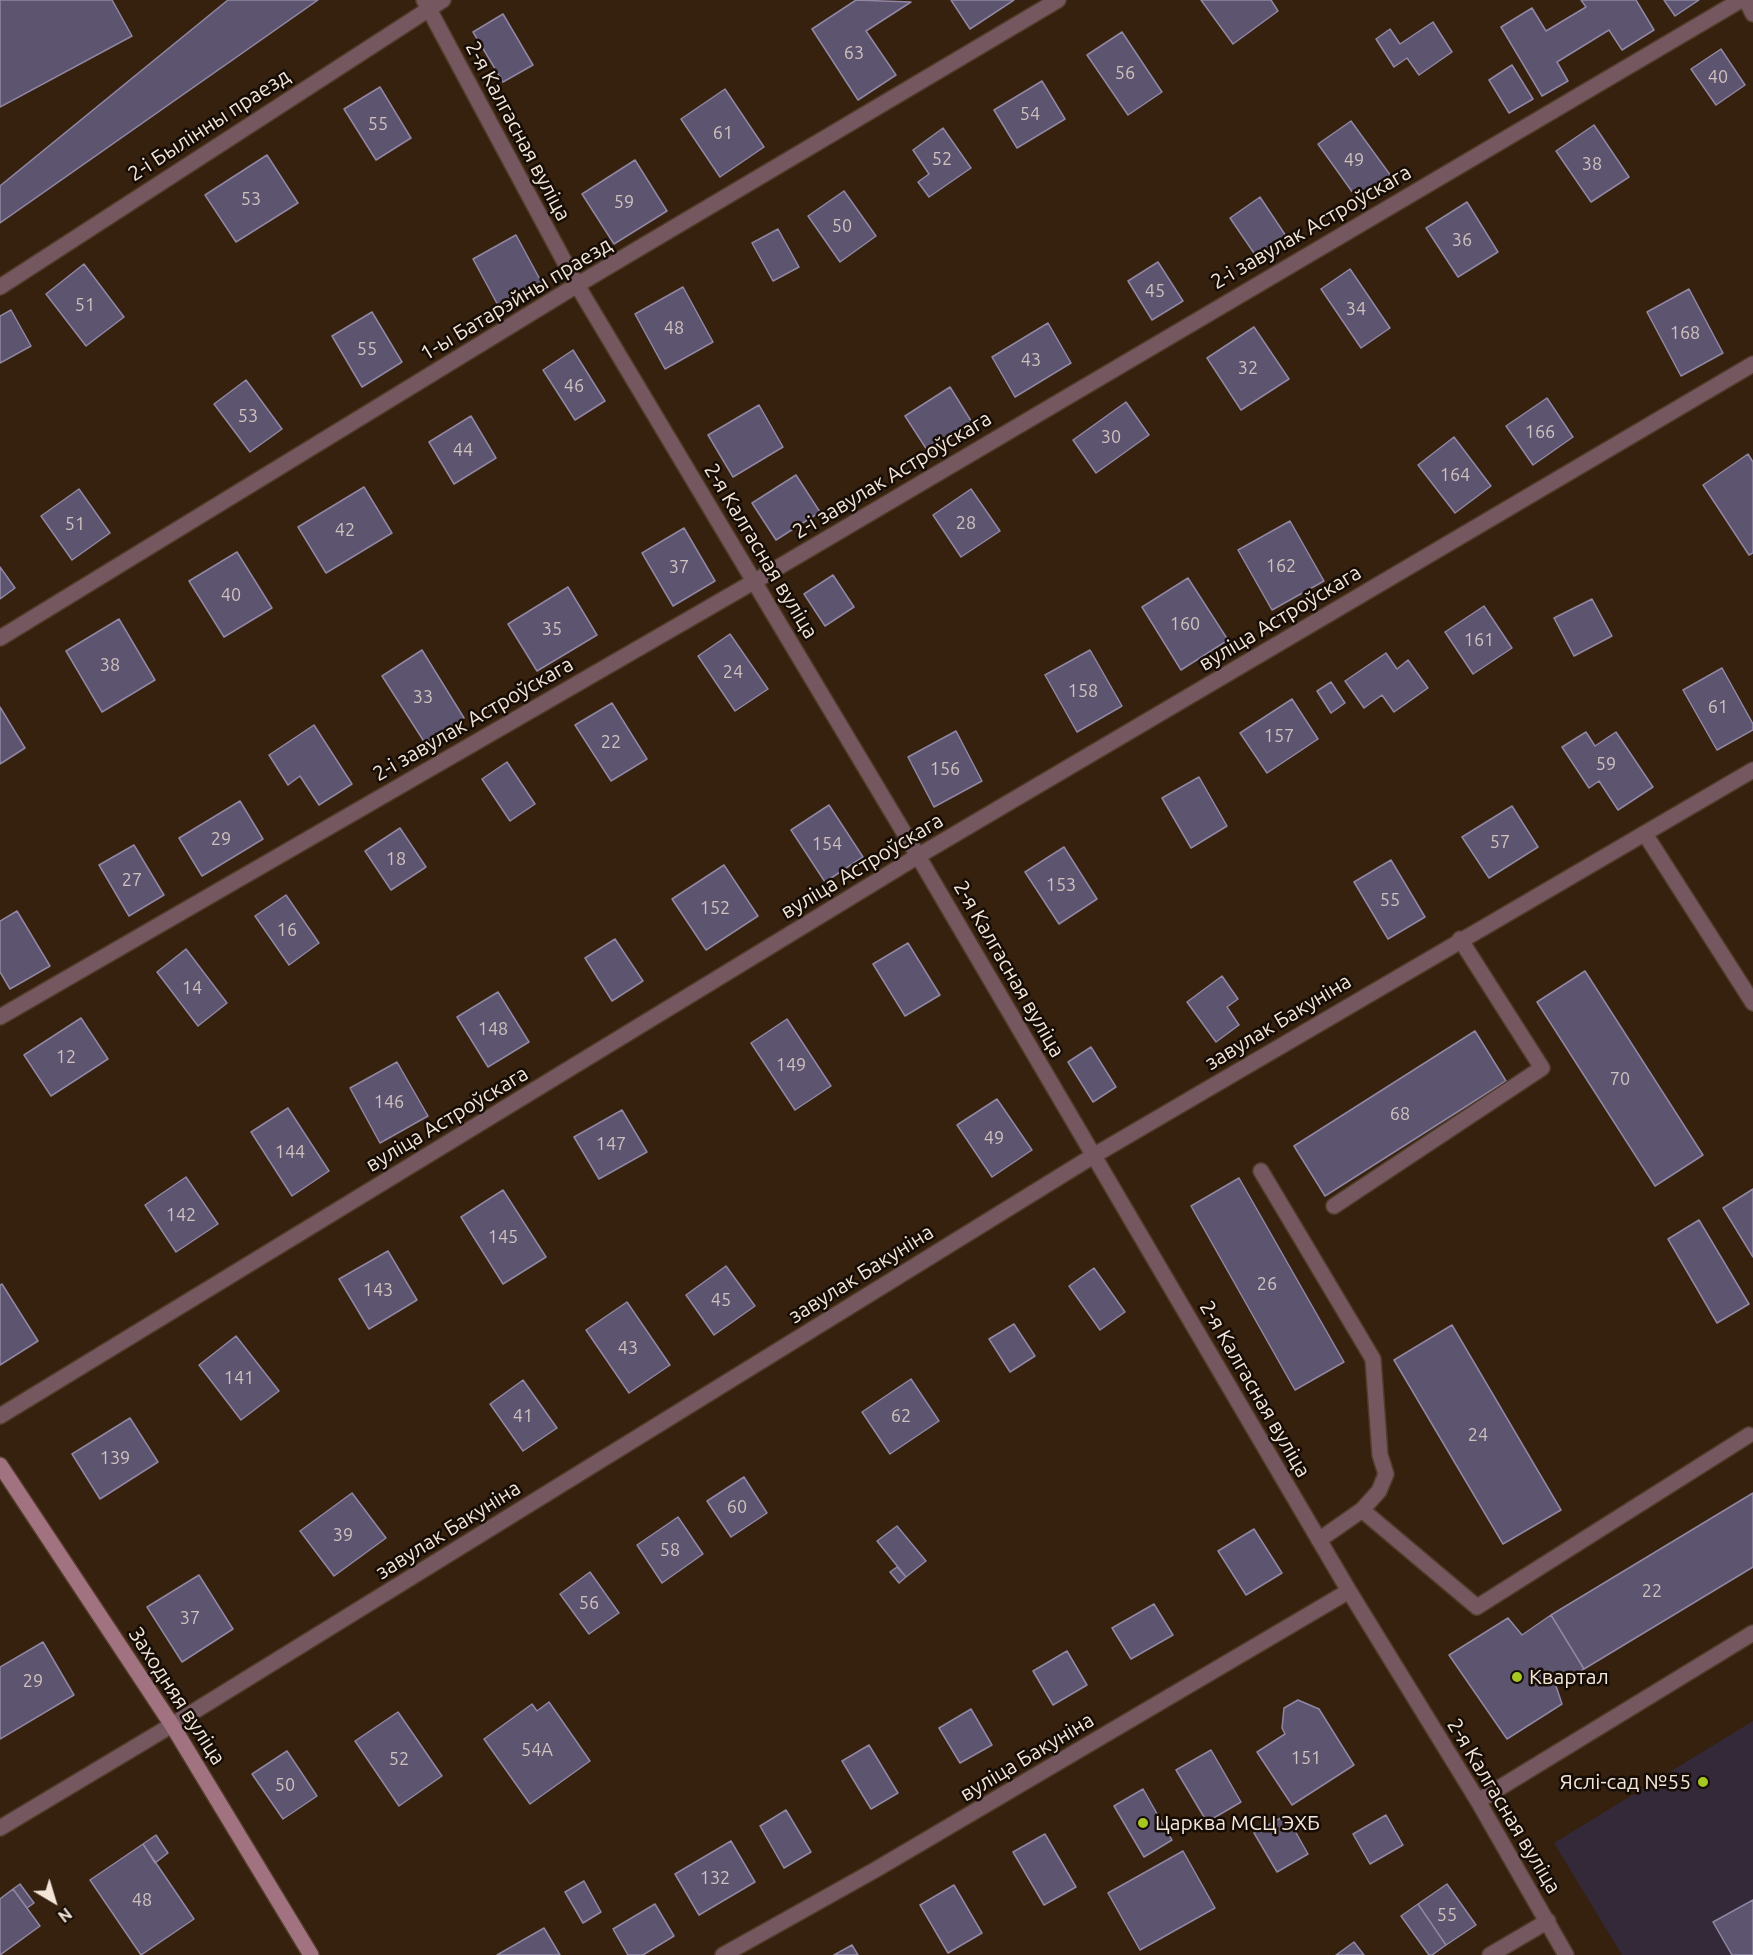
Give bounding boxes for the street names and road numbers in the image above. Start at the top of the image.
street label: 2-я Калгасная вуліца [460,37,576,225]
street label: 2-і Былінны праезд [123,63,295,187]
street label: 2-і завулак Астроўскага [1206,159,1416,295]
street label: 1-ы Батарэйны праезд [416,232,616,366]
street label: 2-і завулак Астроўскага [788,406,996,544]
street label: 2-я Калгасная вуліца [699,459,823,643]
street label: вуліца Астроўскага [1194,560,1366,676]
street label: 2-і завулак Астроўскага [368,651,578,787]
street label: вуліца Астроўскага [776,808,948,924]
street label: 2-я Калгасная вуліца [948,876,1070,1062]
street label: завулак Бакуніна [1200,968,1356,1076]
street label: вуліца Астроўскага [361,1061,533,1177]
street label: завулак Бакуніна [784,1219,938,1329]
street label: 2-я Калгасная вуліца [1194,1296,1316,1482]
street label: завулак Бакуніна [371,1475,525,1585]
street label: Заходняя вуліца [123,1622,231,1770]
street label: вуліца Бакуніна [955,1707,1099,1807]
street label: 2-я Калгасная вуліца [1442,1714,1566,1898]

